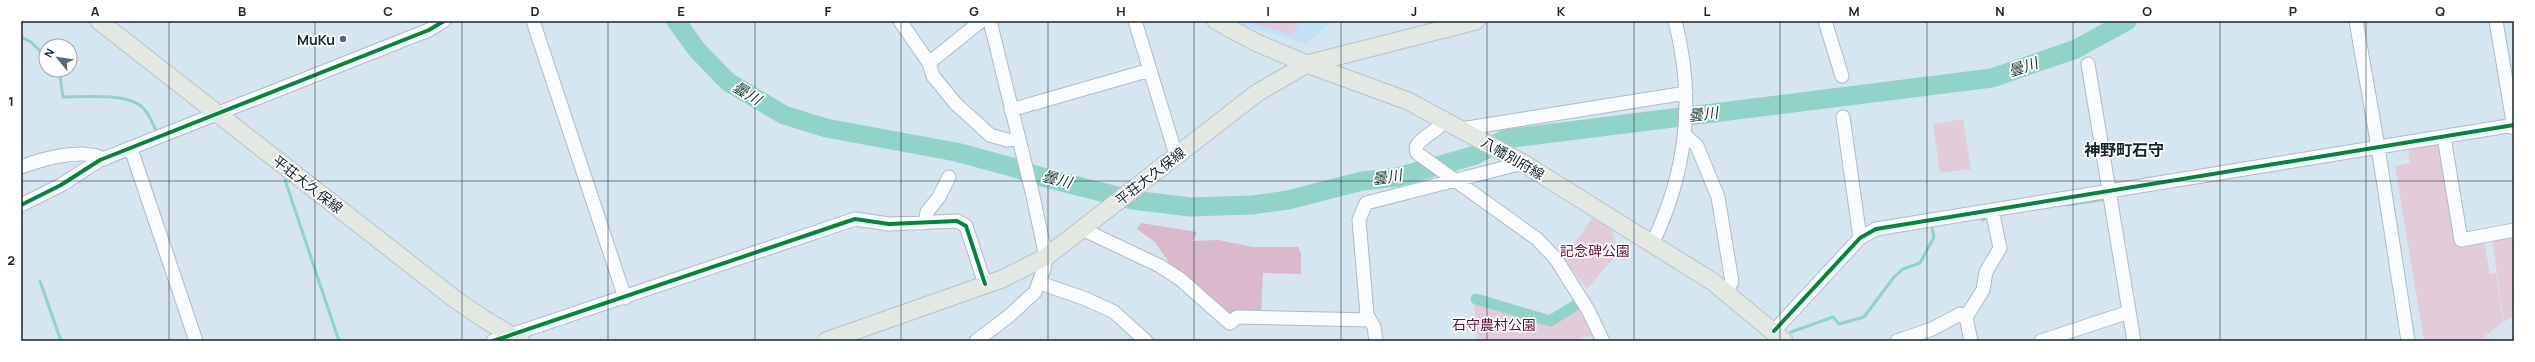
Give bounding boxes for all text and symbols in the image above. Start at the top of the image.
text: A [91,2,100,20]
text: B [238,2,246,20]
text: C [383,2,393,20]
text: D [530,2,540,20]
text: E [677,2,685,20]
text: F [825,2,832,20]
text: G [969,2,979,20]
text: H [1116,2,1126,20]
text: I [1266,2,1270,20]
text: J [1411,2,1417,20]
text: K [1557,2,1566,20]
text: L [1704,2,1711,20]
text: M [1848,2,1860,20]
text: N [1995,2,2005,20]
text: O [2142,2,2152,20]
text: P [2289,2,2297,20]
text: Q [2435,2,2445,20]
place label: MuKu [297,30,335,49]
marker: MuKu [338,34,348,44]
north arrow [38,38,78,78]
text: N [40,45,57,60]
water label: 曇川 [2005,52,2042,82]
water label: 曇川 [729,76,767,111]
text: 1 [8,92,14,110]
water label: 曇川 [1687,102,1721,126]
street label: 八幡別府線 [1478,132,1548,184]
district label: 神野町石守 [2084,139,2164,161]
street label: 平荘大久保線 [1111,143,1189,209]
street label: 平荘大久保線 [269,151,347,217]
water label: 曇川 [1371,164,1405,190]
water label: 曇川 [1040,165,1076,194]
park label: 記念碑公園 [1560,241,1630,260]
text: 2 [7,251,15,269]
park label: 石守農村公園 [1452,315,1536,334]

